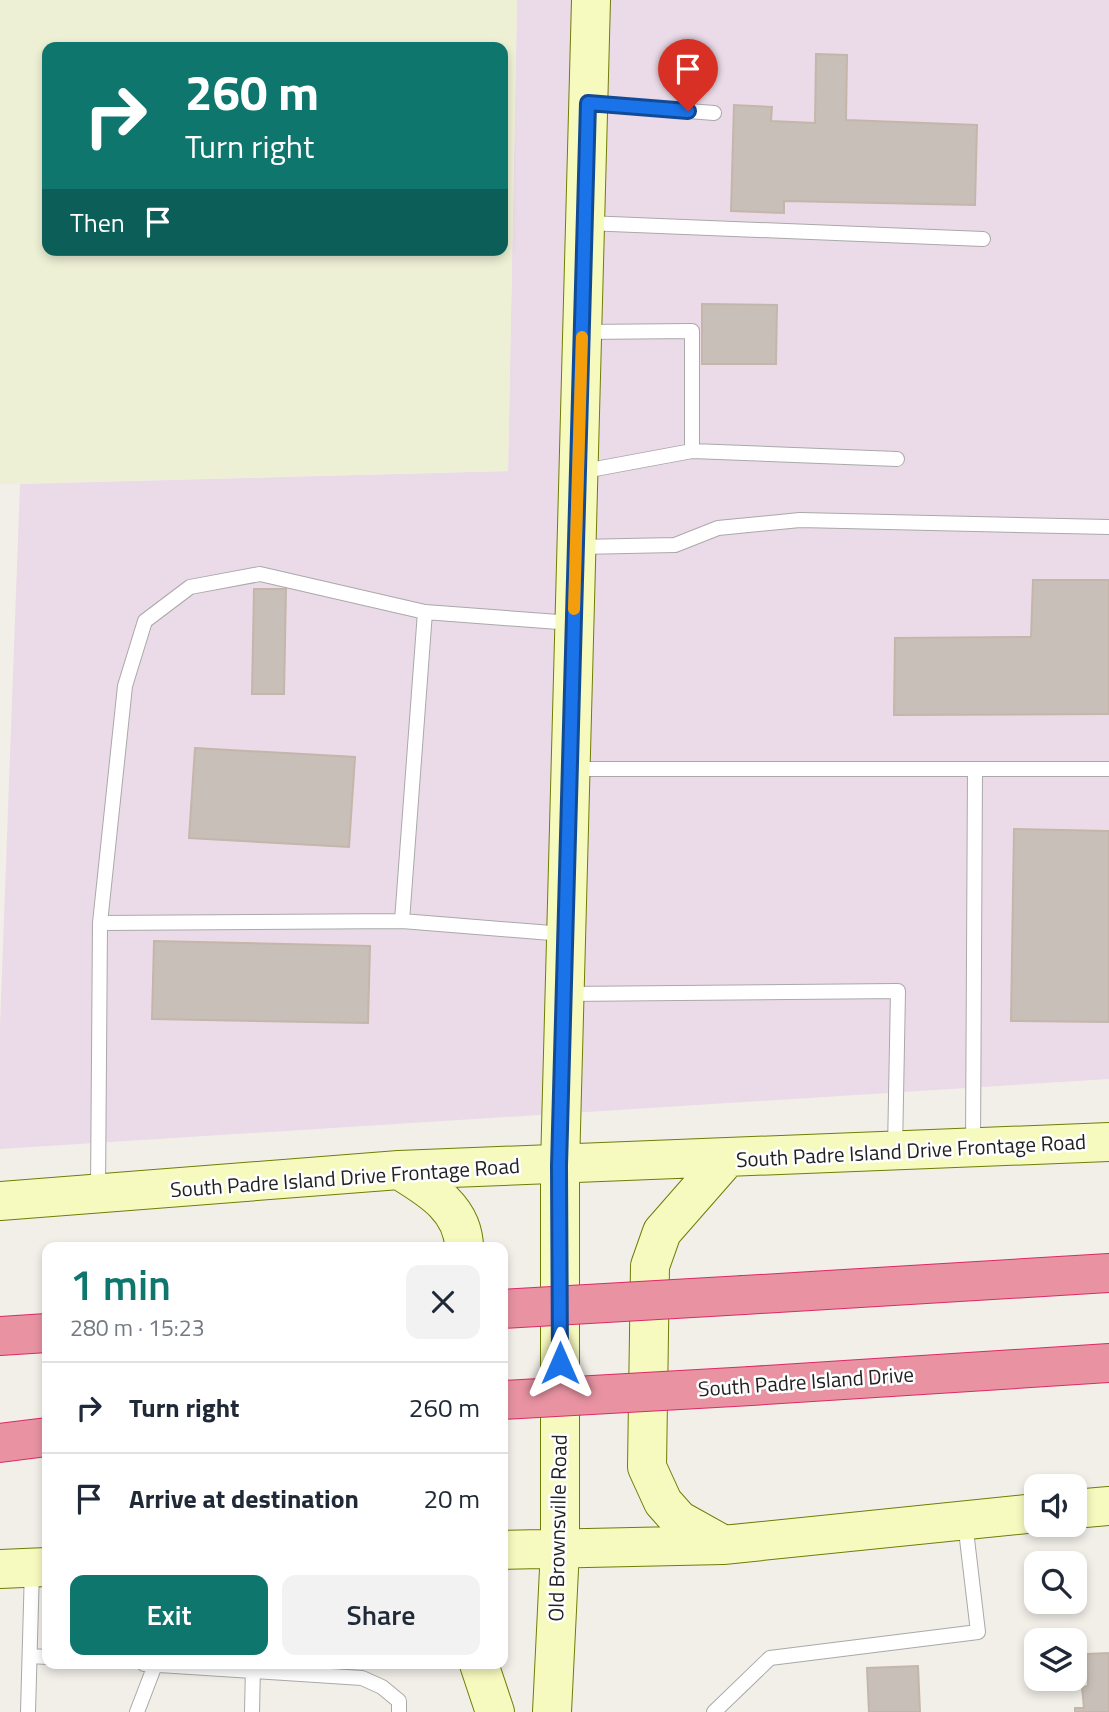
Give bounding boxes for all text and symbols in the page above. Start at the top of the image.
pin [658,39,718,111]
icon: arrive [669,50,707,88]
text: 260 m [185,54,319,129]
icon: right [70,70,161,161]
text: Turn right [185,122,314,170]
text: Then [70,203,125,242]
icon: arrive [139,203,177,241]
street label: South Padre Island Drive Frontage Road [735,1125,1087,1175]
street label: South Padre Island Drive Frontage Road [169,1149,521,1205]
text: 1 min [70,1252,171,1316]
button: close [406,1265,480,1339]
text: 280 m · 15:23 [70,1310,205,1345]
position arrow [523,1326,597,1400]
street label: South Padre Island Drive [697,1357,915,1405]
text: Turn right [129,1388,240,1427]
text: 260 m [409,1388,480,1427]
icon: right [70,1389,108,1427]
street label: Old Brownsville Road [539,1434,575,1622]
map controls [1024,1474,1087,1691]
button: sound [1024,1474,1087,1537]
text: Arrive at destination [129,1479,359,1518]
text: 20 m [423,1479,480,1518]
icon: arrive [70,1480,108,1518]
button: search [1024,1551,1087,1614]
button: Exit [70,1575,268,1655]
button: Share [282,1575,480,1655]
button: layers [1024,1628,1087,1691]

